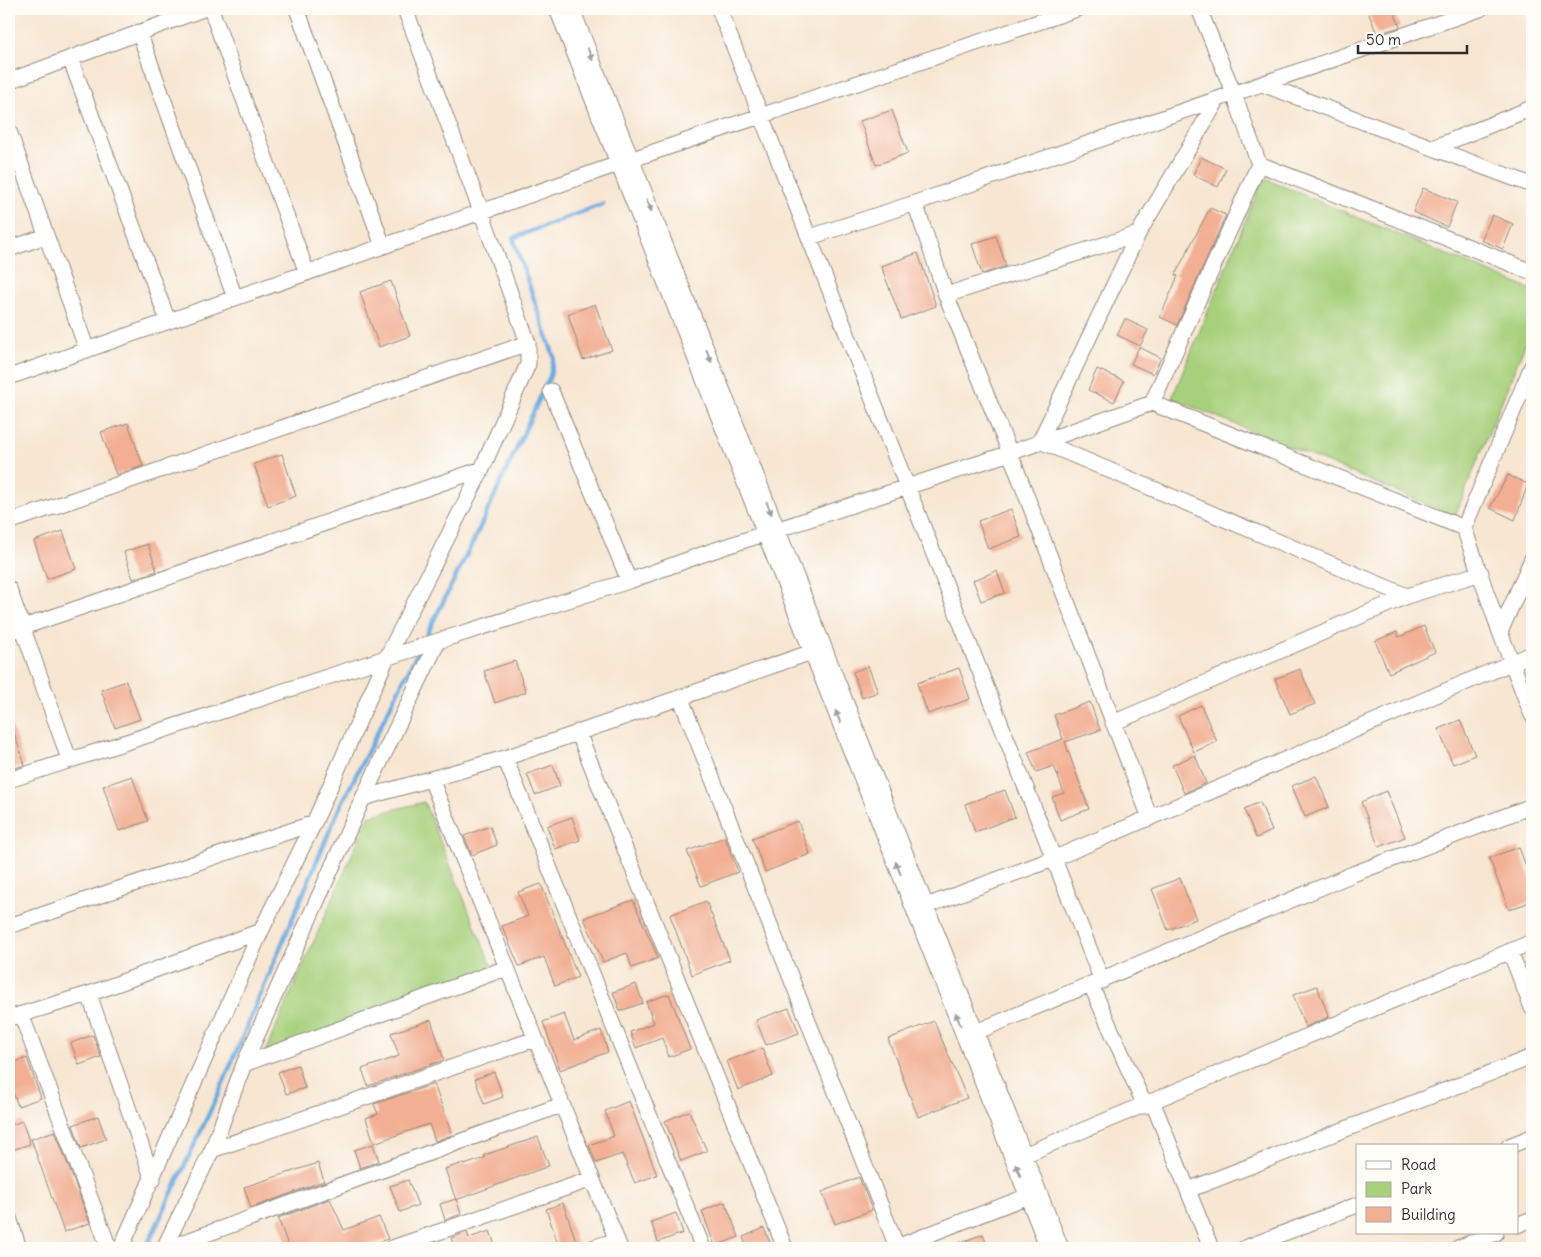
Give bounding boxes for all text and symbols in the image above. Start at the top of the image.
scale bar [1358,22,1467,54]
text: 50 m [1366,30,1401,49]
one-way arrow [586,47,594,61]
one-way arrow [646,198,654,212]
one-way arrow [706,349,713,364]
one-way arrow [766,500,773,515]
one-way arrow [834,709,842,724]
one-way arrow [894,860,902,875]
one-way arrow [953,1012,961,1026]
legend [1356,1144,1518,1234]
text: Road [1401,1155,1436,1174]
one-way arrow [1013,1163,1021,1178]
text: Park [1401,1179,1432,1198]
text: Building [1401,1205,1456,1224]

